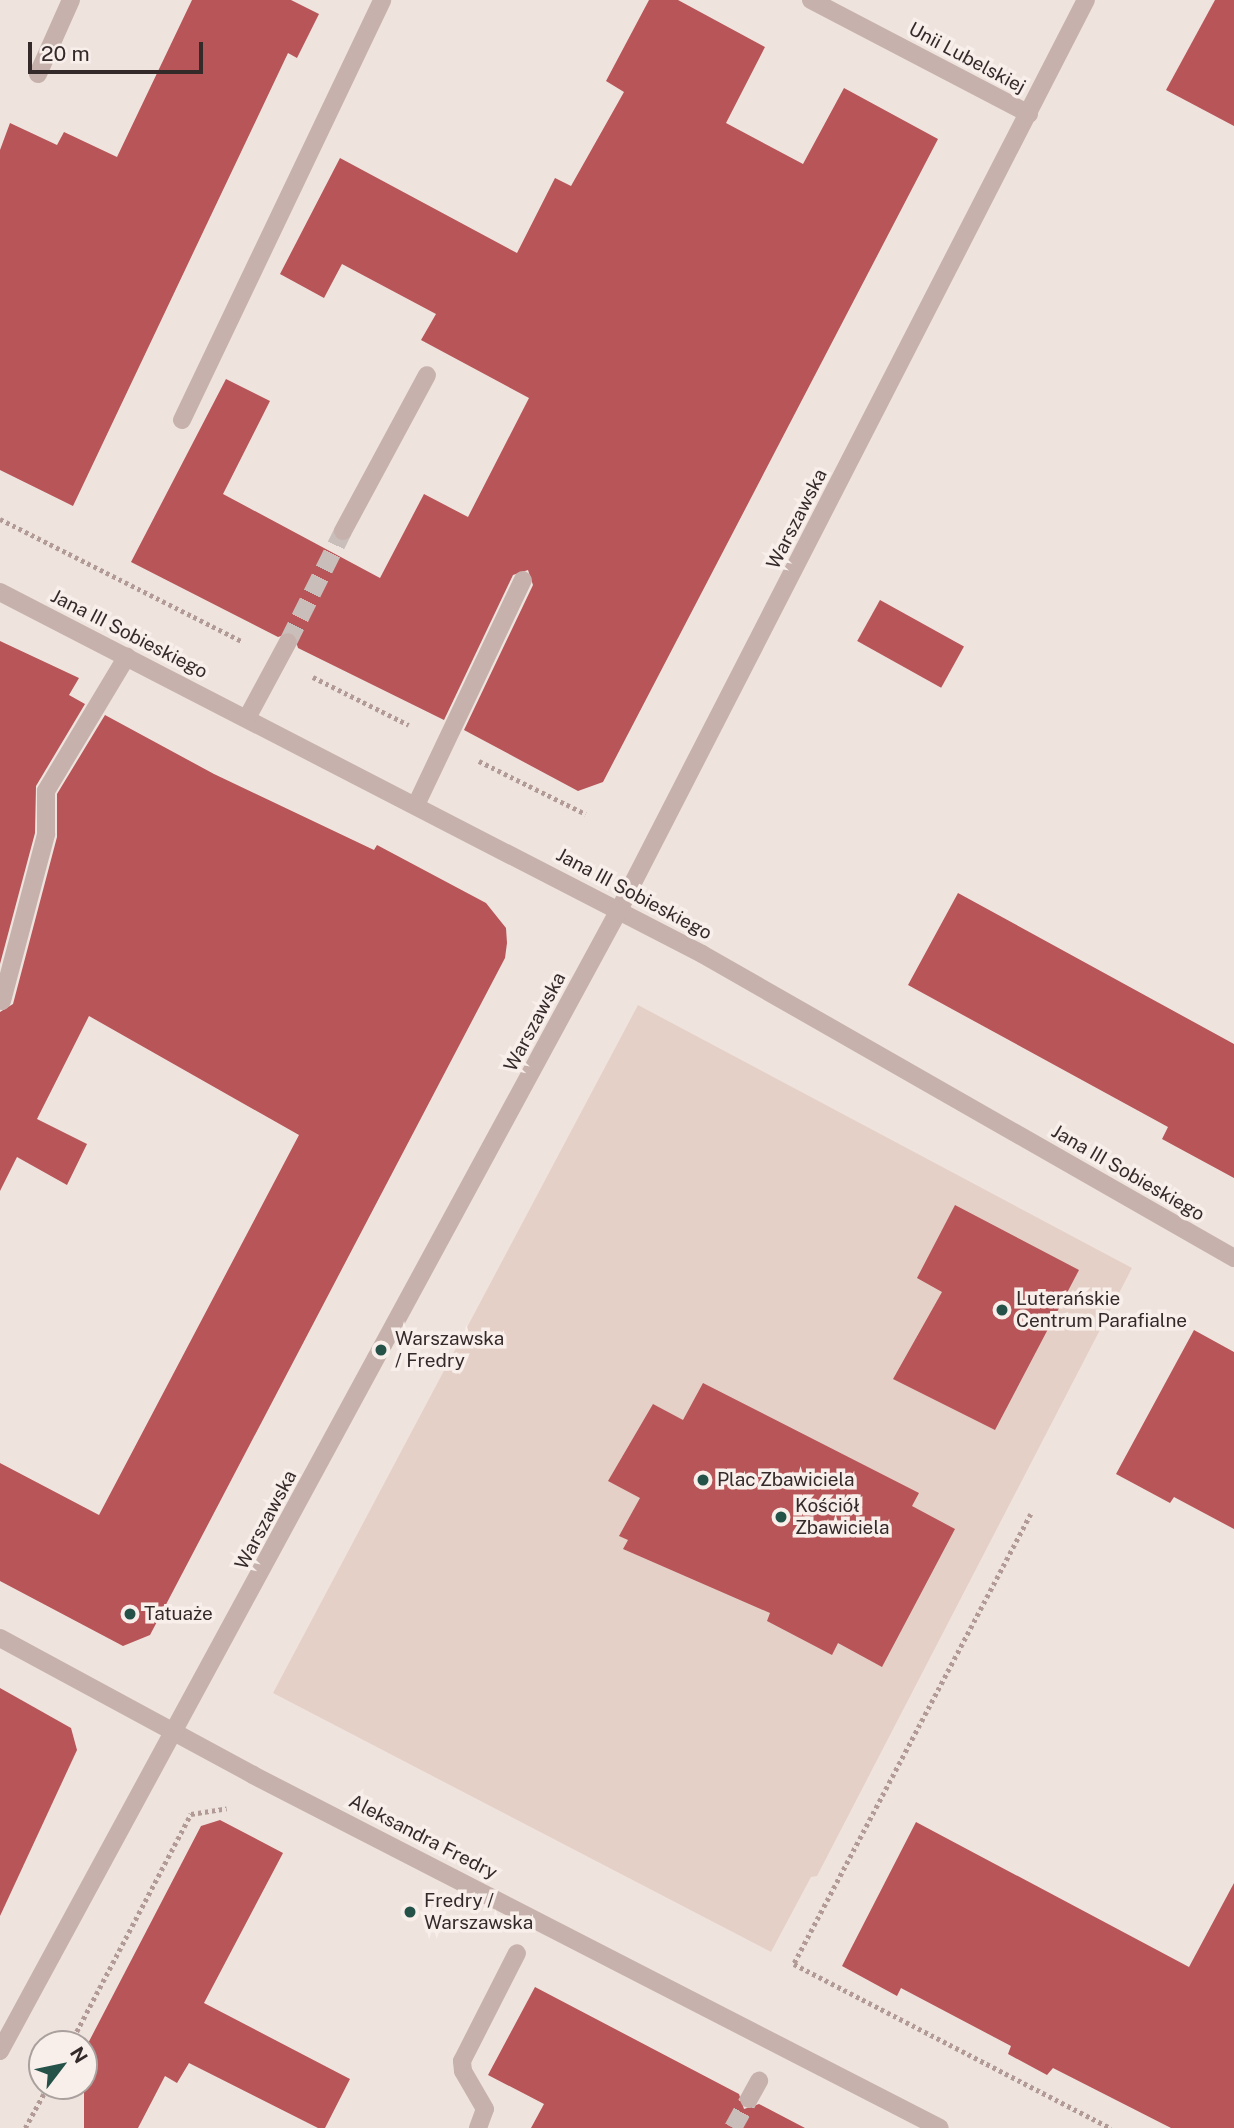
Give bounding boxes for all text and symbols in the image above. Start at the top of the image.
street label: Unii Lubelskiej [905,18,1029,98]
scale bar [32,28,206,72]
text: 20 m [41,41,90,66]
street label: Warszawska [762,465,832,573]
street label: Jana III Sobieskiego [47,585,211,683]
street label: Jana III Sobieskiego [552,843,716,945]
street label: Warszawska [499,968,571,1076]
street label: Jana III Sobieskiego [1047,1120,1209,1226]
place label: Luterańskie Centrum Parafialne [1016,1288,1187,1332]
marker: Luterańskie Centrum Parafialne [994,1302,1010,1318]
place label: Warszawska / Fredry [395,1328,504,1372]
marker: Warszawska / Fredry [373,1342,389,1358]
street label: Warszawska [230,1466,302,1574]
place label: Plac Zbawiciela [717,1469,855,1491]
marker: Plac Zbawiciela [695,1472,711,1488]
place label: Kościół Zbawiciela [795,1495,890,1539]
marker: Kościół Zbawiciela [773,1509,789,1525]
place label: Tatuaże [144,1603,213,1625]
marker: Tatuaże [122,1606,138,1622]
street label: Aleksandra Fredry [345,1790,501,1884]
place label: Fredry / Warszawska [424,1890,533,1934]
marker: Fredry / Warszawska [402,1904,418,1920]
north arrow [28,2030,98,2100]
text: N [66,2043,92,2067]

